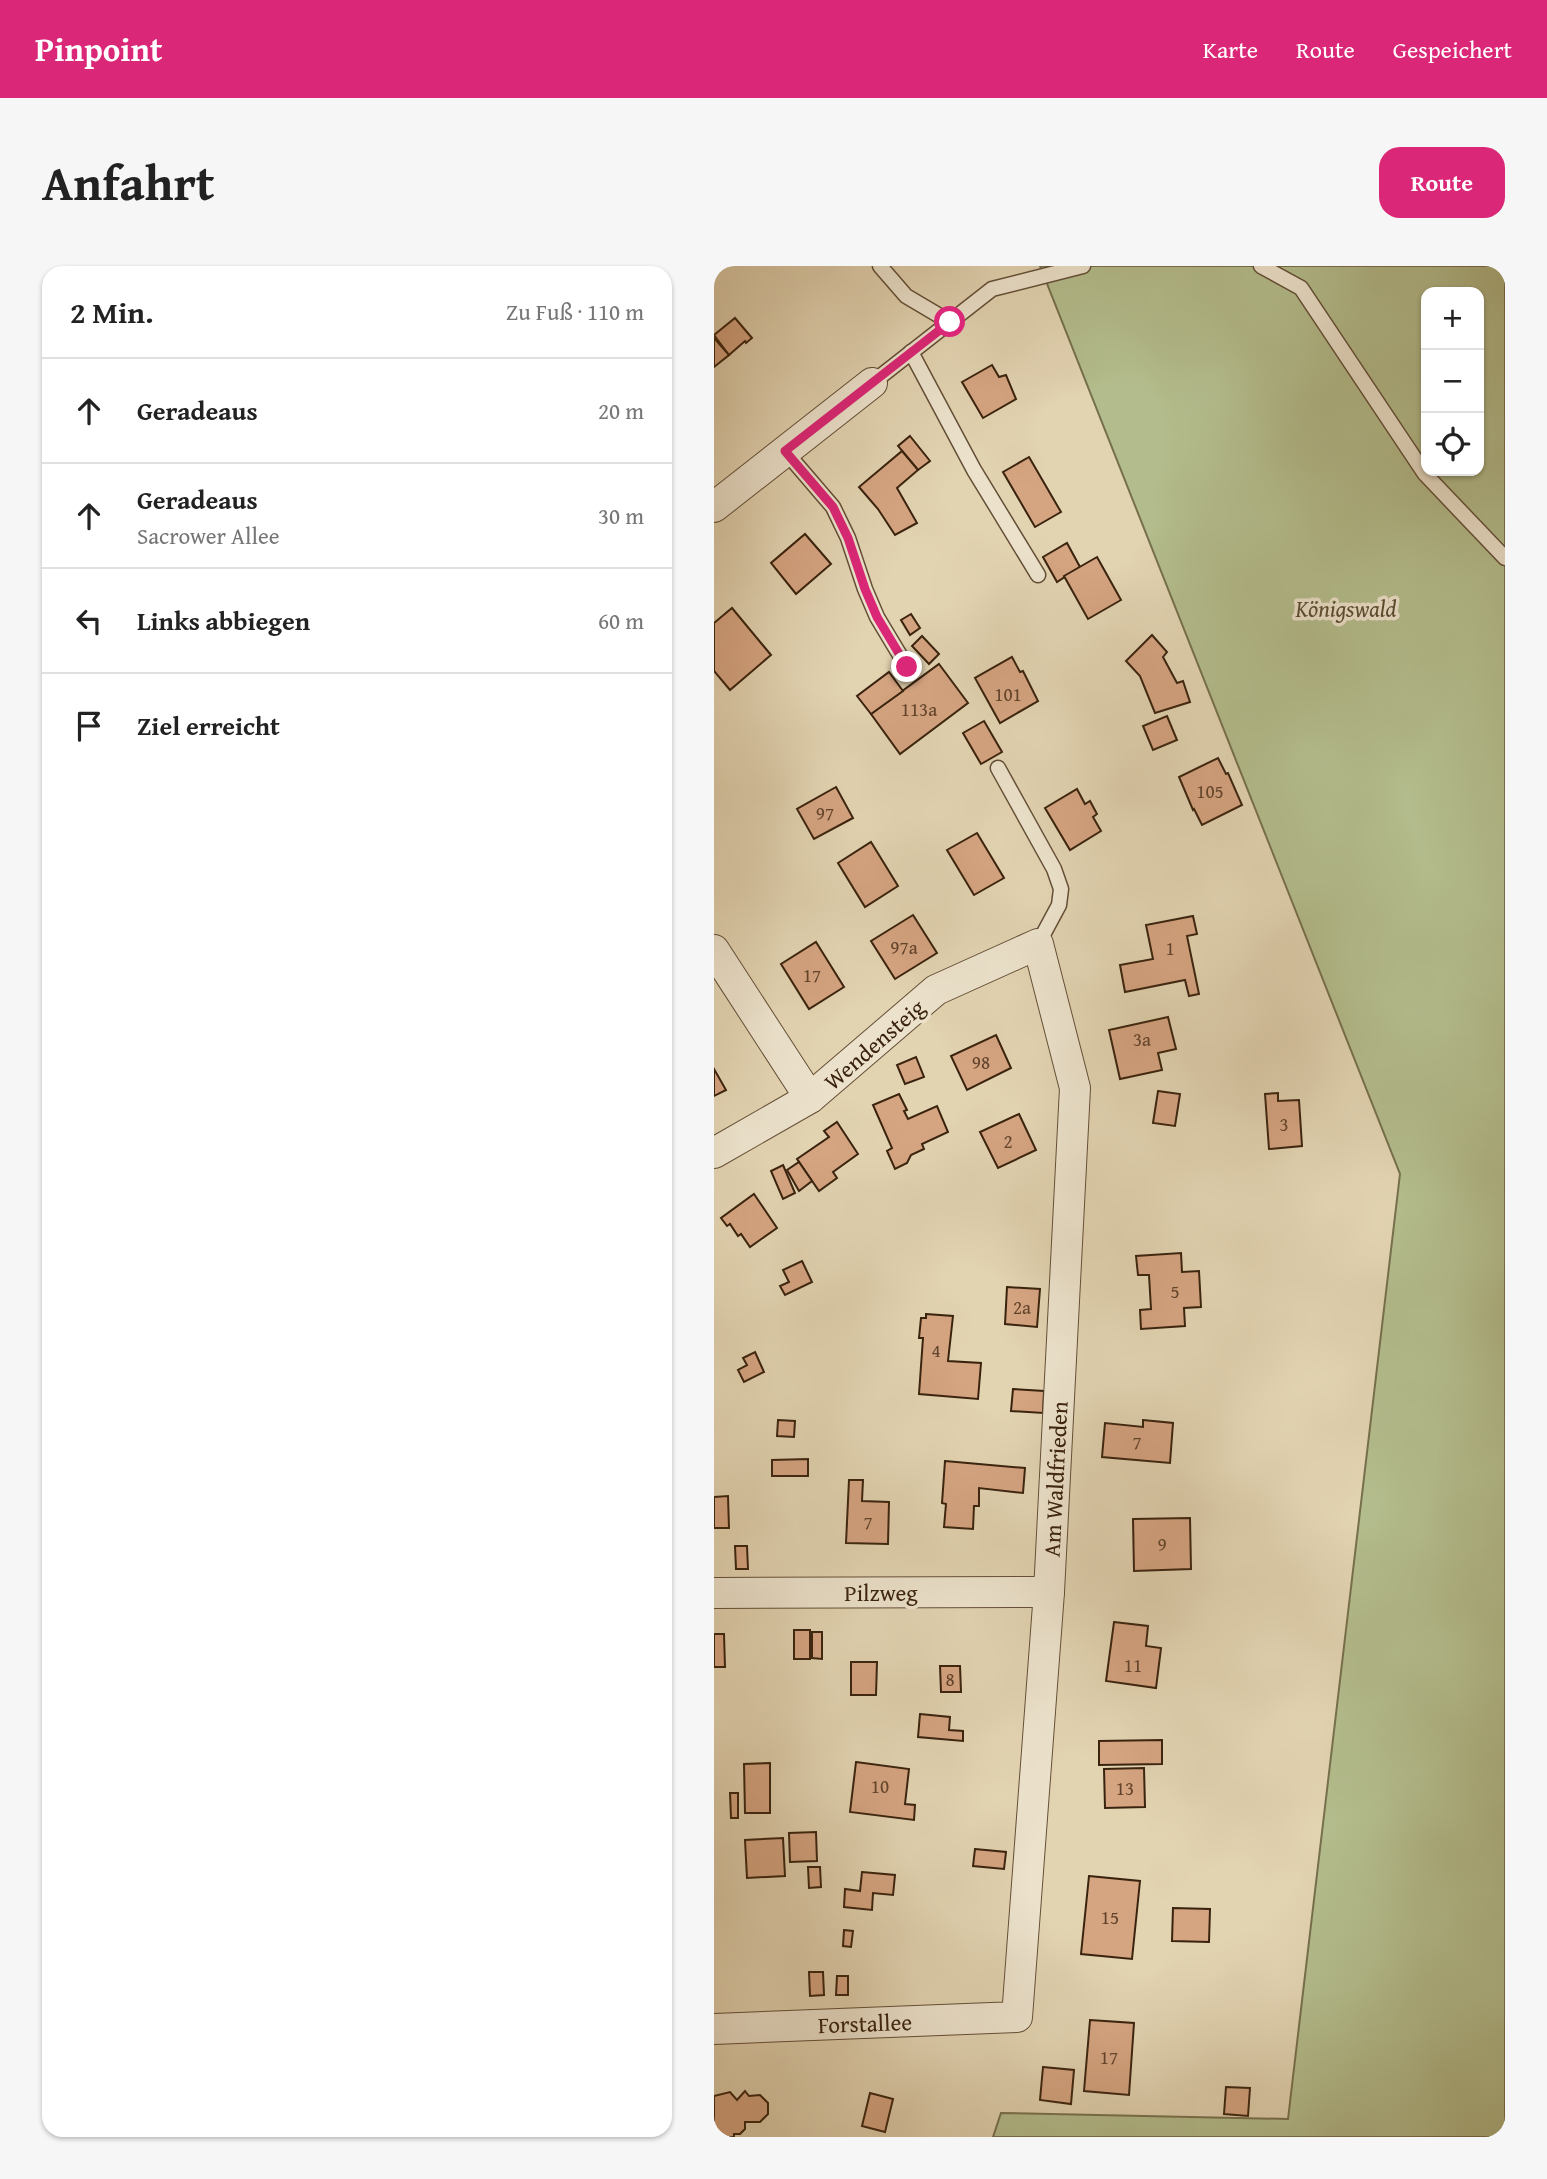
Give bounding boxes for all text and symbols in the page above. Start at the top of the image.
text: Pinpoint [35,25,162,73]
text: Karte [1203,32,1258,67]
text: Route [1296,32,1355,67]
text: Gespeichert [1393,32,1512,67]
text: Anfahrt [42,146,215,218]
button: Route [1379,147,1505,218]
map controls [1421,287,1484,476]
button: + [1421,287,1484,350]
text: 2 Min. [70,290,153,334]
text: Zu Fuß · 110 m [506,295,644,328]
route start [934,306,965,337]
button: − [1421,350,1484,413]
text: Geradeaus [137,391,258,430]
icon: ahead [70,392,108,430]
text: 20 m [598,394,644,427]
button: locate [1421,413,1484,476]
text: Geradeaus [137,480,258,519]
icon: ahead [70,497,108,535]
text: 30 m [598,499,644,532]
text: Sacrower Allee [137,519,279,552]
park label: Königswald [1295,592,1397,625]
text: Links abbiegen [137,601,310,640]
icon: left [70,602,108,640]
text: 60 m [598,604,644,637]
route end [891,651,922,682]
house number: 101 [994,680,1022,708]
house number: 113a [901,695,937,723]
text: Ziel erreicht [137,706,280,745]
icon: arrive [70,707,108,745]
house number: 105 [1196,777,1224,805]
house number: 97 [816,799,834,827]
house number: 97a [890,933,918,961]
house number: 1 [1165,934,1175,962]
house number: 17 [803,961,821,989]
street label: Wendensteig [816,990,932,1097]
house number: 3a [1133,1025,1151,1053]
house number: 98 [972,1048,990,1076]
house number: 3 [1279,1110,1289,1138]
house number: 2 [1003,1127,1013,1155]
house number: 5 [1170,1277,1180,1305]
house number: 2a [1013,1293,1031,1321]
house number: 4 [931,1336,941,1364]
street label: Am Waldfrieden [1034,1400,1076,1558]
house number: 7 [1132,1428,1142,1456]
house number: 7 [863,1508,873,1536]
house number: 9 [1157,1530,1167,1558]
street label: Pilzweg [844,1576,918,1609]
house number: 11 [1124,1651,1142,1679]
house number: 8 [945,1665,955,1693]
house number: 10 [871,1772,889,1800]
house number: 13 [1116,1774,1134,1802]
house number: 15 [1101,1903,1119,1931]
street label: Forstallee [817,2005,913,2041]
house number: 17 [1100,2043,1118,2071]

